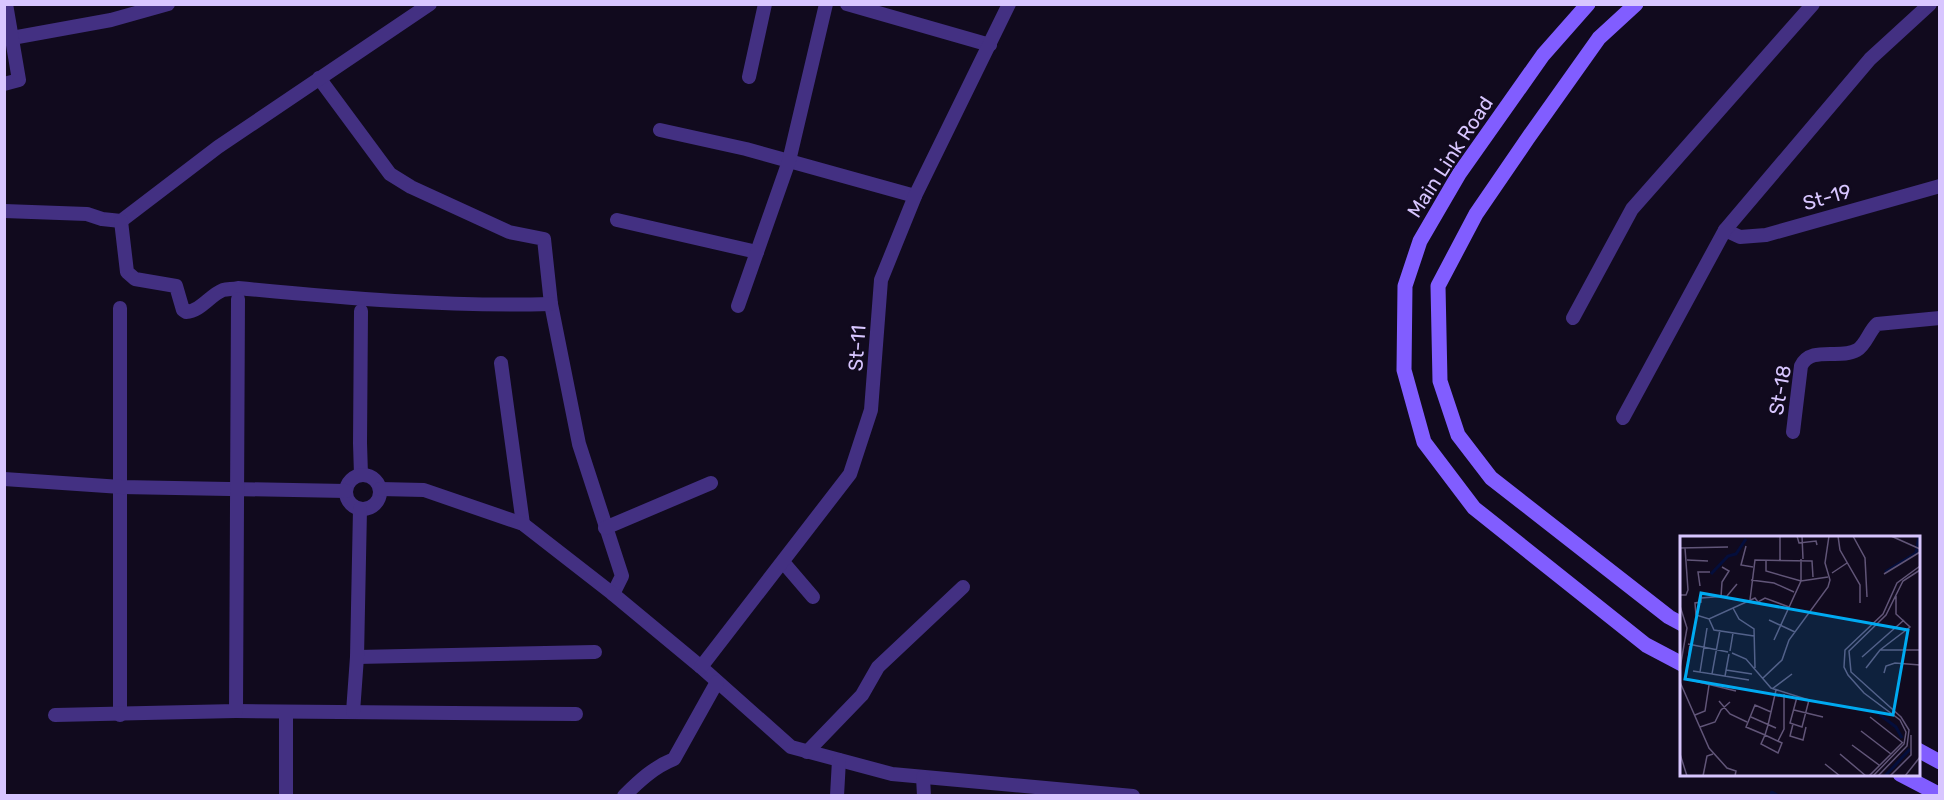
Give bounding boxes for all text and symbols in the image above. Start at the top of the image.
street label: Main Link Road [1402,92,1498,222]
street label: St-19 [1800,179,1854,215]
street label: St-11 [843,324,871,372]
street label: St-18 [1764,363,1796,417]
inset map [1680,536,1920,776]

